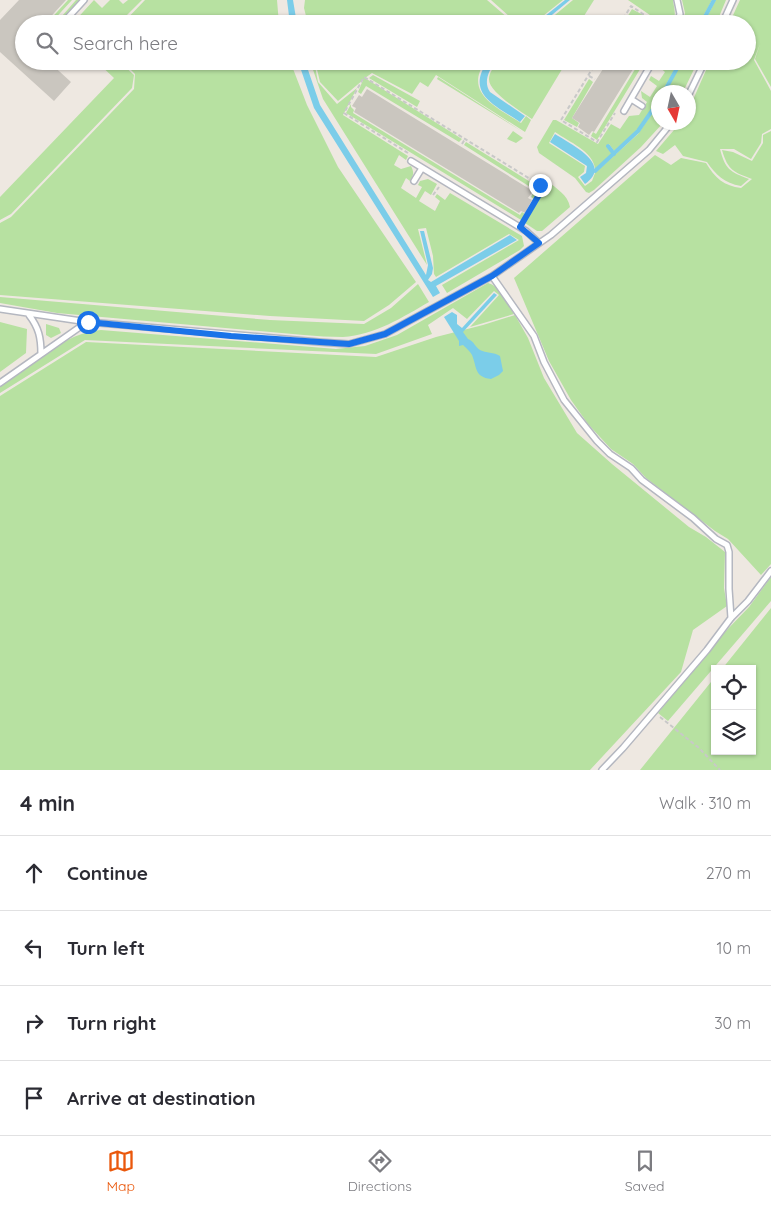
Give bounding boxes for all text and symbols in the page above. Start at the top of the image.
search box [15,15,756,70]
icon: search [33,29,61,57]
text: Search here [73,31,178,55]
north arrow [651,85,696,130]
route end [529,174,552,197]
route start [77,311,100,334]
map controls [711,665,756,755]
button: locate [711,665,756,710]
button: layers [711,710,756,755]
text: 4 min [20,790,75,816]
text: Walk · 310 m [659,793,751,813]
icon: ahead [20,859,48,887]
text: Continue [67,861,148,885]
text: 270 m [706,863,751,883]
icon: left [20,934,48,962]
text: Turn left [67,936,145,960]
text: 10 m [717,938,751,958]
icon: right [20,1009,48,1037]
text: Turn right [67,1011,156,1035]
text: 30 m [714,1013,751,1033]
icon: arrive [20,1084,48,1112]
text: Arrive at destination [67,1086,256,1110]
tab: Map [106,1147,135,1195]
tab: Directions [348,1147,412,1195]
tab: Saved [625,1147,665,1195]

